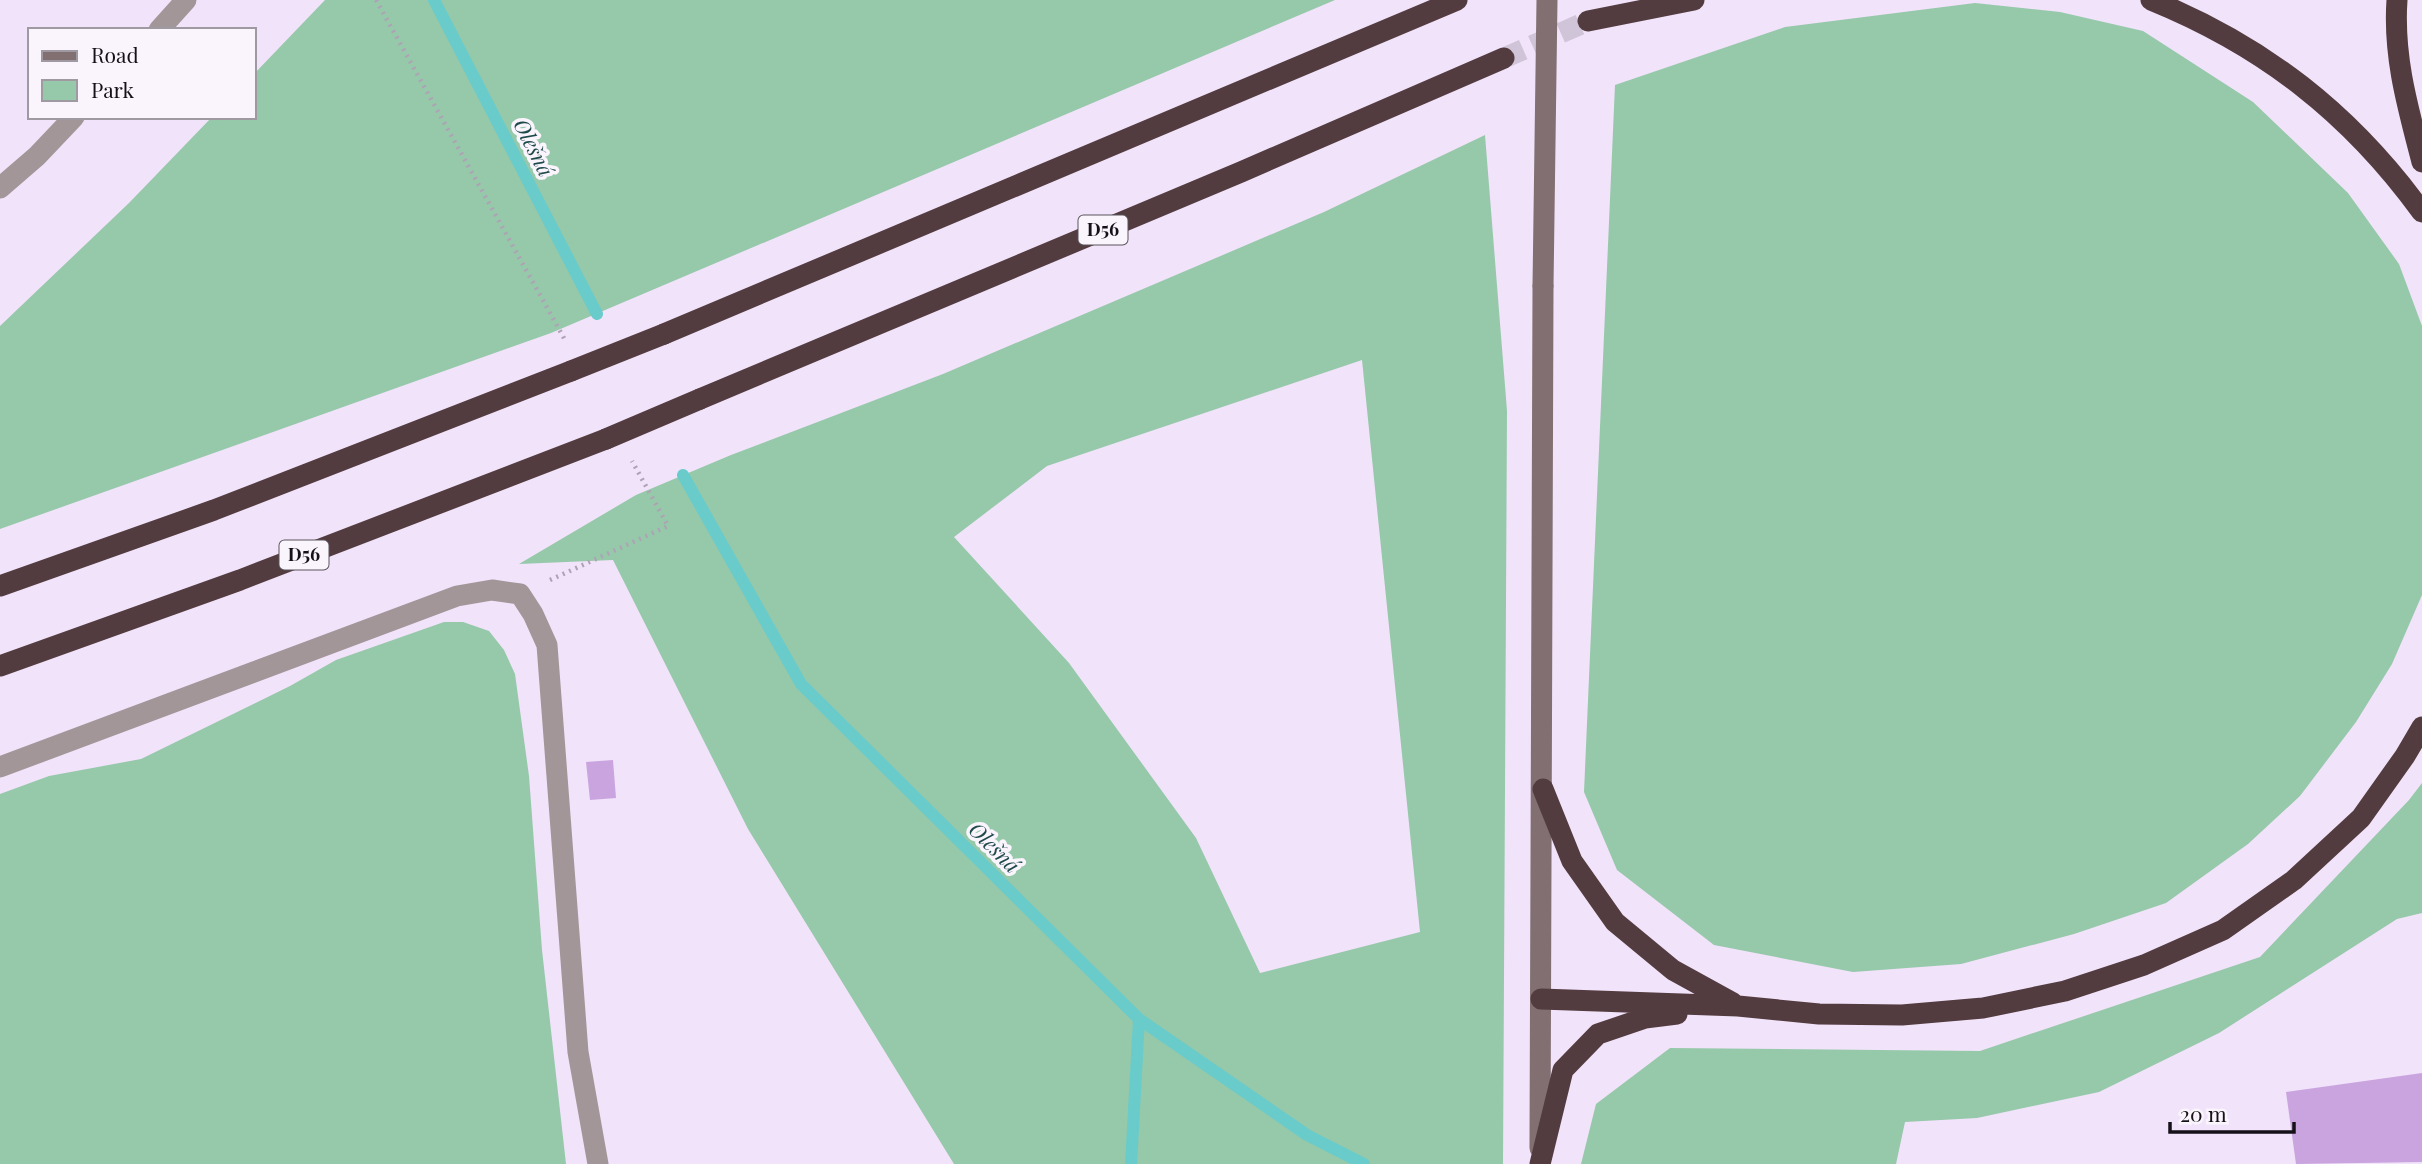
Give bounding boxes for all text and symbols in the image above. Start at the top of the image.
legend [28,28,256,119]
text: Road [91,40,139,68]
text: Park [91,75,135,103]
water label: Olešná [508,113,561,181]
road number: D56 [1078,215,1128,244]
road number: D56 [280,540,328,570]
water label: Olešná [964,815,1027,878]
scale bar [2170,1090,2294,1134]
text: 20 m [2180,1099,2227,1127]

